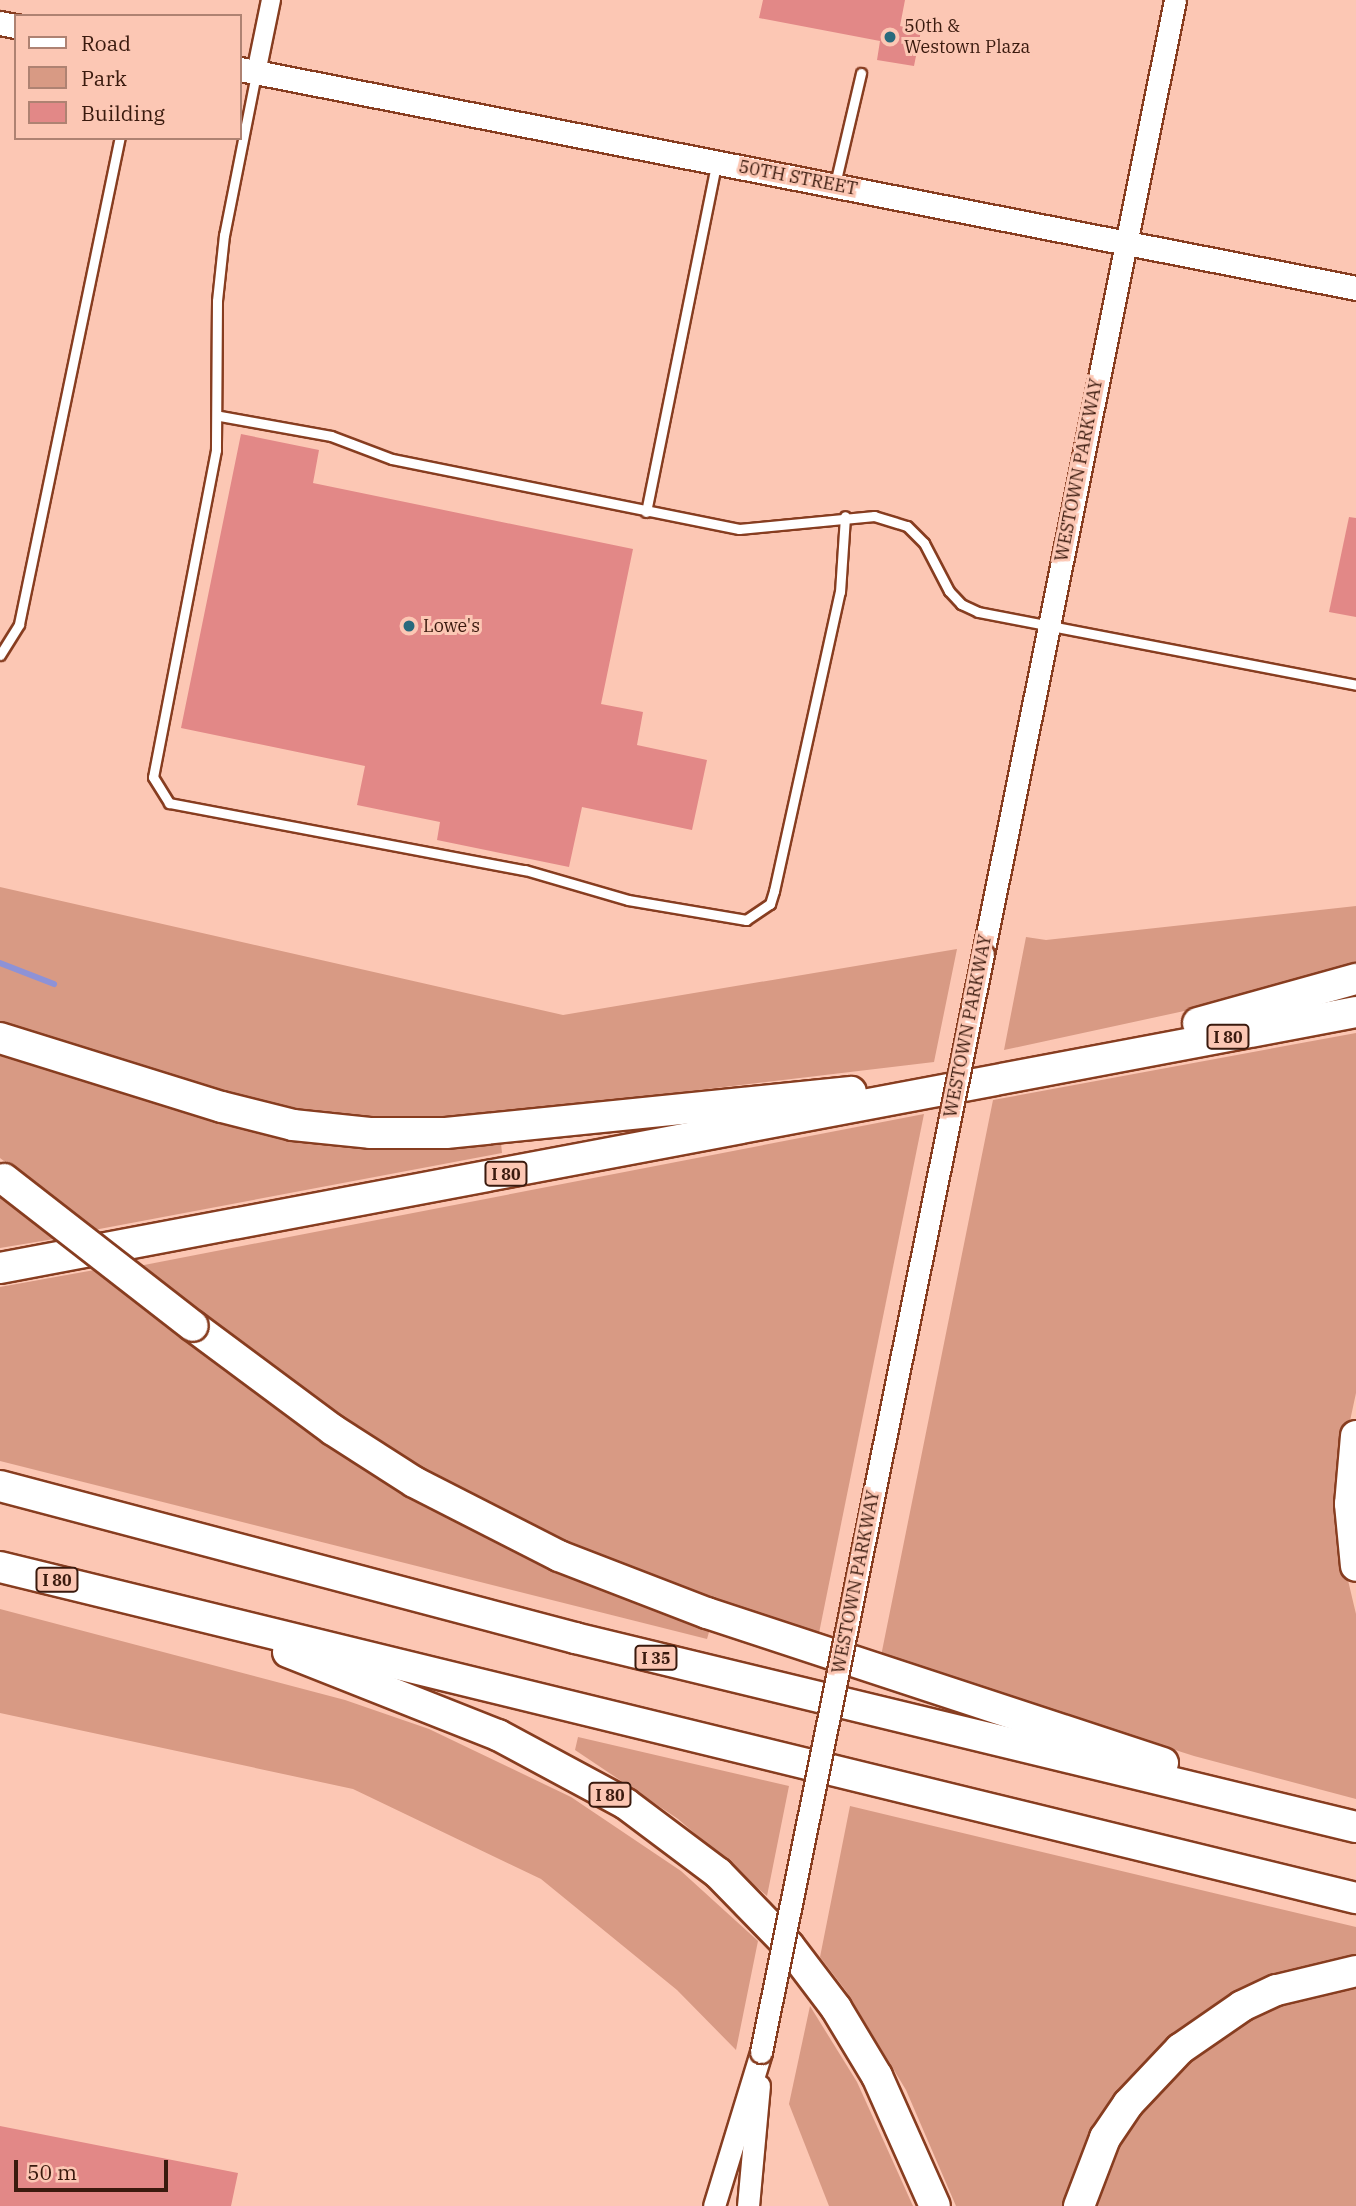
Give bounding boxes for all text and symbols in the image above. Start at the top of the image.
legend [14,14,242,140]
place label: 50th & Westown Plaza [904,16,1030,58]
text: Road [81,29,131,57]
marker: 50th & Westown Plaza [882,29,898,45]
text: Park [81,64,127,92]
text: Building [81,99,165,127]
street label: 50TH STREET [737,156,859,200]
street label: WESTOWN PARKWAY [1051,377,1107,563]
place label: Lowe's [423,615,480,637]
marker: Lowe's [401,618,417,634]
street label: WESTOWN PARKWAY [940,933,996,1119]
road number: I 80 [1205,1024,1251,1050]
road number: I 80 [483,1162,529,1186]
street label: WESTOWN PARKWAY [828,1489,884,1675]
road number: I 80 [34,1568,80,1592]
road number: I 35 [633,1646,679,1670]
road number: I 80 [587,1783,633,1808]
scale bar [18,2146,172,2190]
text: 50 m [27,2158,77,2186]

